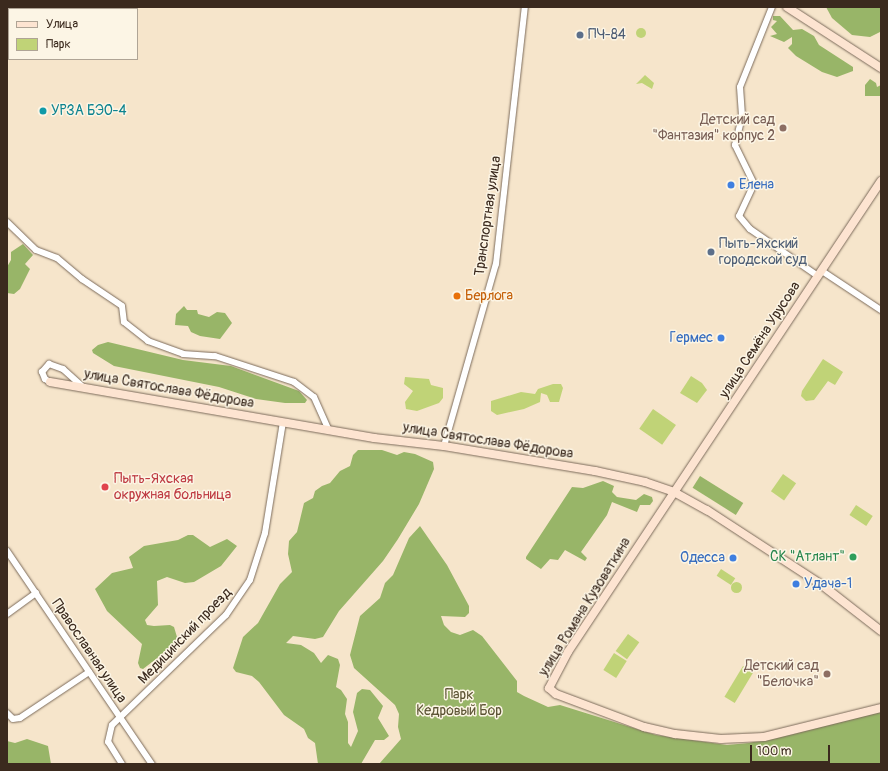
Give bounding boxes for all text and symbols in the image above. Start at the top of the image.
legend [8,8,138,60]
text: Улица [46,17,78,32]
place label: ПЧ-84 [588,27,626,43]
marker: ПЧ-84 [575,30,585,40]
text: Парк [46,37,71,52]
place label: УРЗА БЭО-4 [51,103,127,119]
marker: УРЗА БЭО-4 [38,106,48,116]
place label: Детский сад "Фантазия" корпус 2 [652,112,775,144]
marker: Детский сад "Фантазия" корпус 2 [778,123,788,133]
street label: Транспортная улица [471,155,505,277]
place label: Елена [739,177,774,193]
marker: Елена [726,180,736,190]
place label: Пыть-Яхский городской суд [719,236,807,268]
marker: Пыть-Яхский городской суд [706,247,716,257]
street label: улица Семёна Урусова [716,278,804,402]
place label: Берлога [465,288,513,304]
marker: Берлога [452,291,462,301]
place label: Гермес [670,330,713,346]
marker: Гермес [716,333,726,343]
street label: улица Святослава Фёдорова [83,366,255,412]
street label: улица Святослава Фёдорова [402,419,574,463]
place label: Пыть-Яхская окружная больница [114,471,231,504]
marker: Пыть-Яхская окружная больница [99,481,111,493]
street label: улица Романа Кузоваткина [535,535,635,679]
place label: СК "Атлант" [770,549,845,565]
place label: Одесса [680,550,725,566]
marker: СК "Атлант" [848,552,858,562]
marker: Одесса [728,553,738,563]
place label: Удача-1 [804,576,852,592]
marker: Удача-1 [791,579,801,589]
street label: Медицинский проезд [135,584,235,688]
street label: Православная улица [48,596,130,706]
place label: Детский сад "Белочка" [744,658,819,690]
marker: Детский сад "Белочка" [822,669,832,679]
park label: Парк Кедровый Бор [416,687,502,720]
scale bar [752,737,832,763]
text: 100 m [757,744,791,759]

